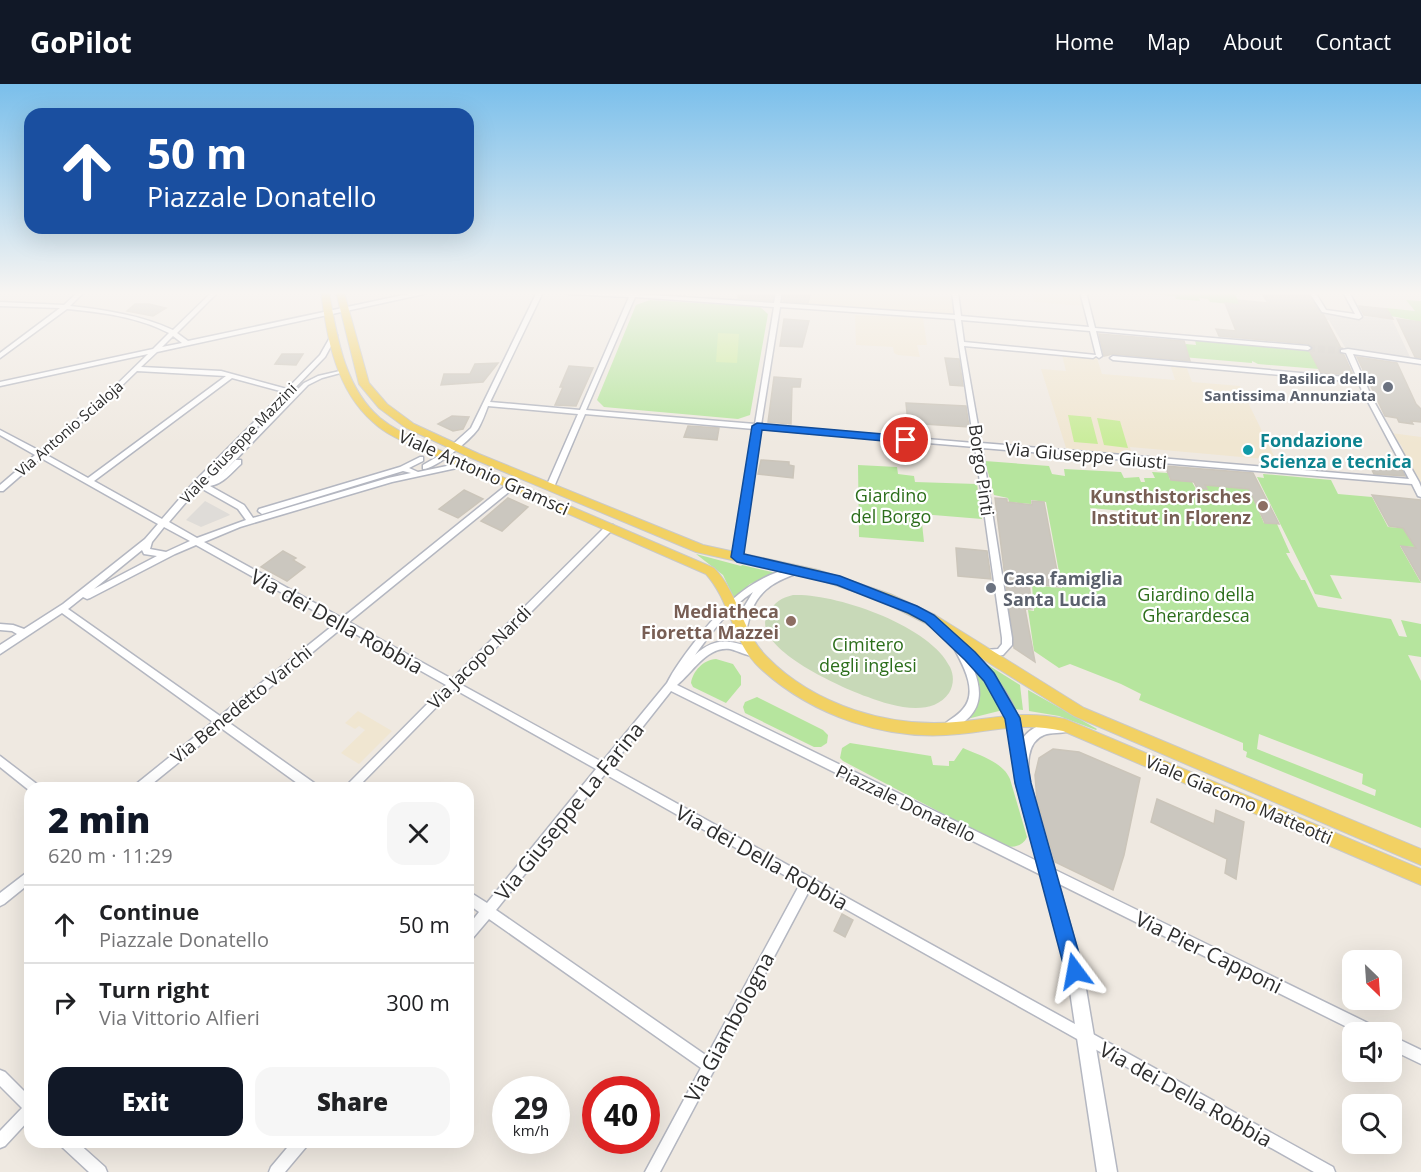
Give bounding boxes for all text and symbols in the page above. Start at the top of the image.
text: GoPilot [30,23,132,61]
text: Home [1055,28,1114,56]
text: Map [1147,28,1190,56]
text: About [1223,28,1283,56]
text: Contact [1316,28,1391,56]
text: 50 m [147,124,247,181]
icon: ahead [48,132,126,210]
text: Piazzale Donatello [147,178,376,215]
place label: Basilica della Santissima Annunziata [1204,368,1376,405]
street label: Via Antonio Scialoja [11,376,127,480]
street label: Viale Giuseppe Mazzini [175,379,301,507]
marker: Basilica della Santissima Annunziata [1381,380,1395,394]
pin [880,414,931,465]
icon: arrive [889,423,922,456]
street label: Borgo Pinti [964,423,1000,517]
street label: Viale Antonio Gramsci [395,424,573,520]
place label: Fondazione Scienza e tecnica [1260,428,1412,473]
street label: Via Giuseppe Giusti [1004,436,1168,474]
marker: Fondazione Scienza e tecnica [1241,443,1255,457]
park label: Giardino del Borgo [851,483,931,528]
place label: Kunsthistorisches Institut in Florenz [1090,484,1251,529]
marker: Kunsthistorisches Institut in Florenz [1256,499,1270,513]
street label: Via dei Della Robbia [246,562,428,680]
place label: Casa famiglia Santa Lucia [1003,566,1123,611]
marker: Casa famiglia Santa Lucia [984,581,998,595]
park label: Giardino della Gherardesca [1137,582,1255,627]
place label: Mediatheca Fioretta Mazzei [641,599,779,644]
street label: Via Jacopo Nardi [422,600,536,714]
marker: Mediatheca Fioretta Mazzei [784,614,798,628]
park label: Cimitero degli inglesi [819,632,917,677]
street label: Via Benedetto Varchi [166,640,316,768]
street label: Via Giuseppe La Farina [488,716,650,906]
street label: Viale Giacomo Matteotti [1142,749,1336,849]
street label: Piazzale Donatello [832,759,980,847]
text: 2 min [48,795,150,844]
street label: Via dei Della Robbia [671,798,853,916]
button: close [387,802,450,865]
text: 620 m · 11:29 [48,842,173,869]
text: Continue [99,896,199,926]
street label: Via Pier Capponi [1131,904,1287,1000]
icon: ahead [48,908,81,941]
text: 50 m [399,909,450,939]
text: Piazzale Donatello [99,926,269,953]
position arrow [1043,939,1107,1003]
street label: Via Giambologna [678,947,780,1107]
north arrow [1342,950,1402,1010]
map controls [1342,950,1402,1154]
text: Turn right [99,974,210,1004]
icon: right [48,986,81,1019]
text: 300 m [386,987,450,1017]
text: Via Vittorio Alfieri [99,1004,260,1031]
button: sound [1342,1022,1402,1082]
street label: Via dei Della Robbia [1095,1035,1277,1153]
button: Exit [48,1067,243,1136]
button: Share [255,1067,450,1136]
speed limit sign: 40 [582,1076,660,1154]
text: 29 [514,1087,548,1128]
button: search [1342,1094,1402,1154]
text: km/h [513,1120,549,1140]

